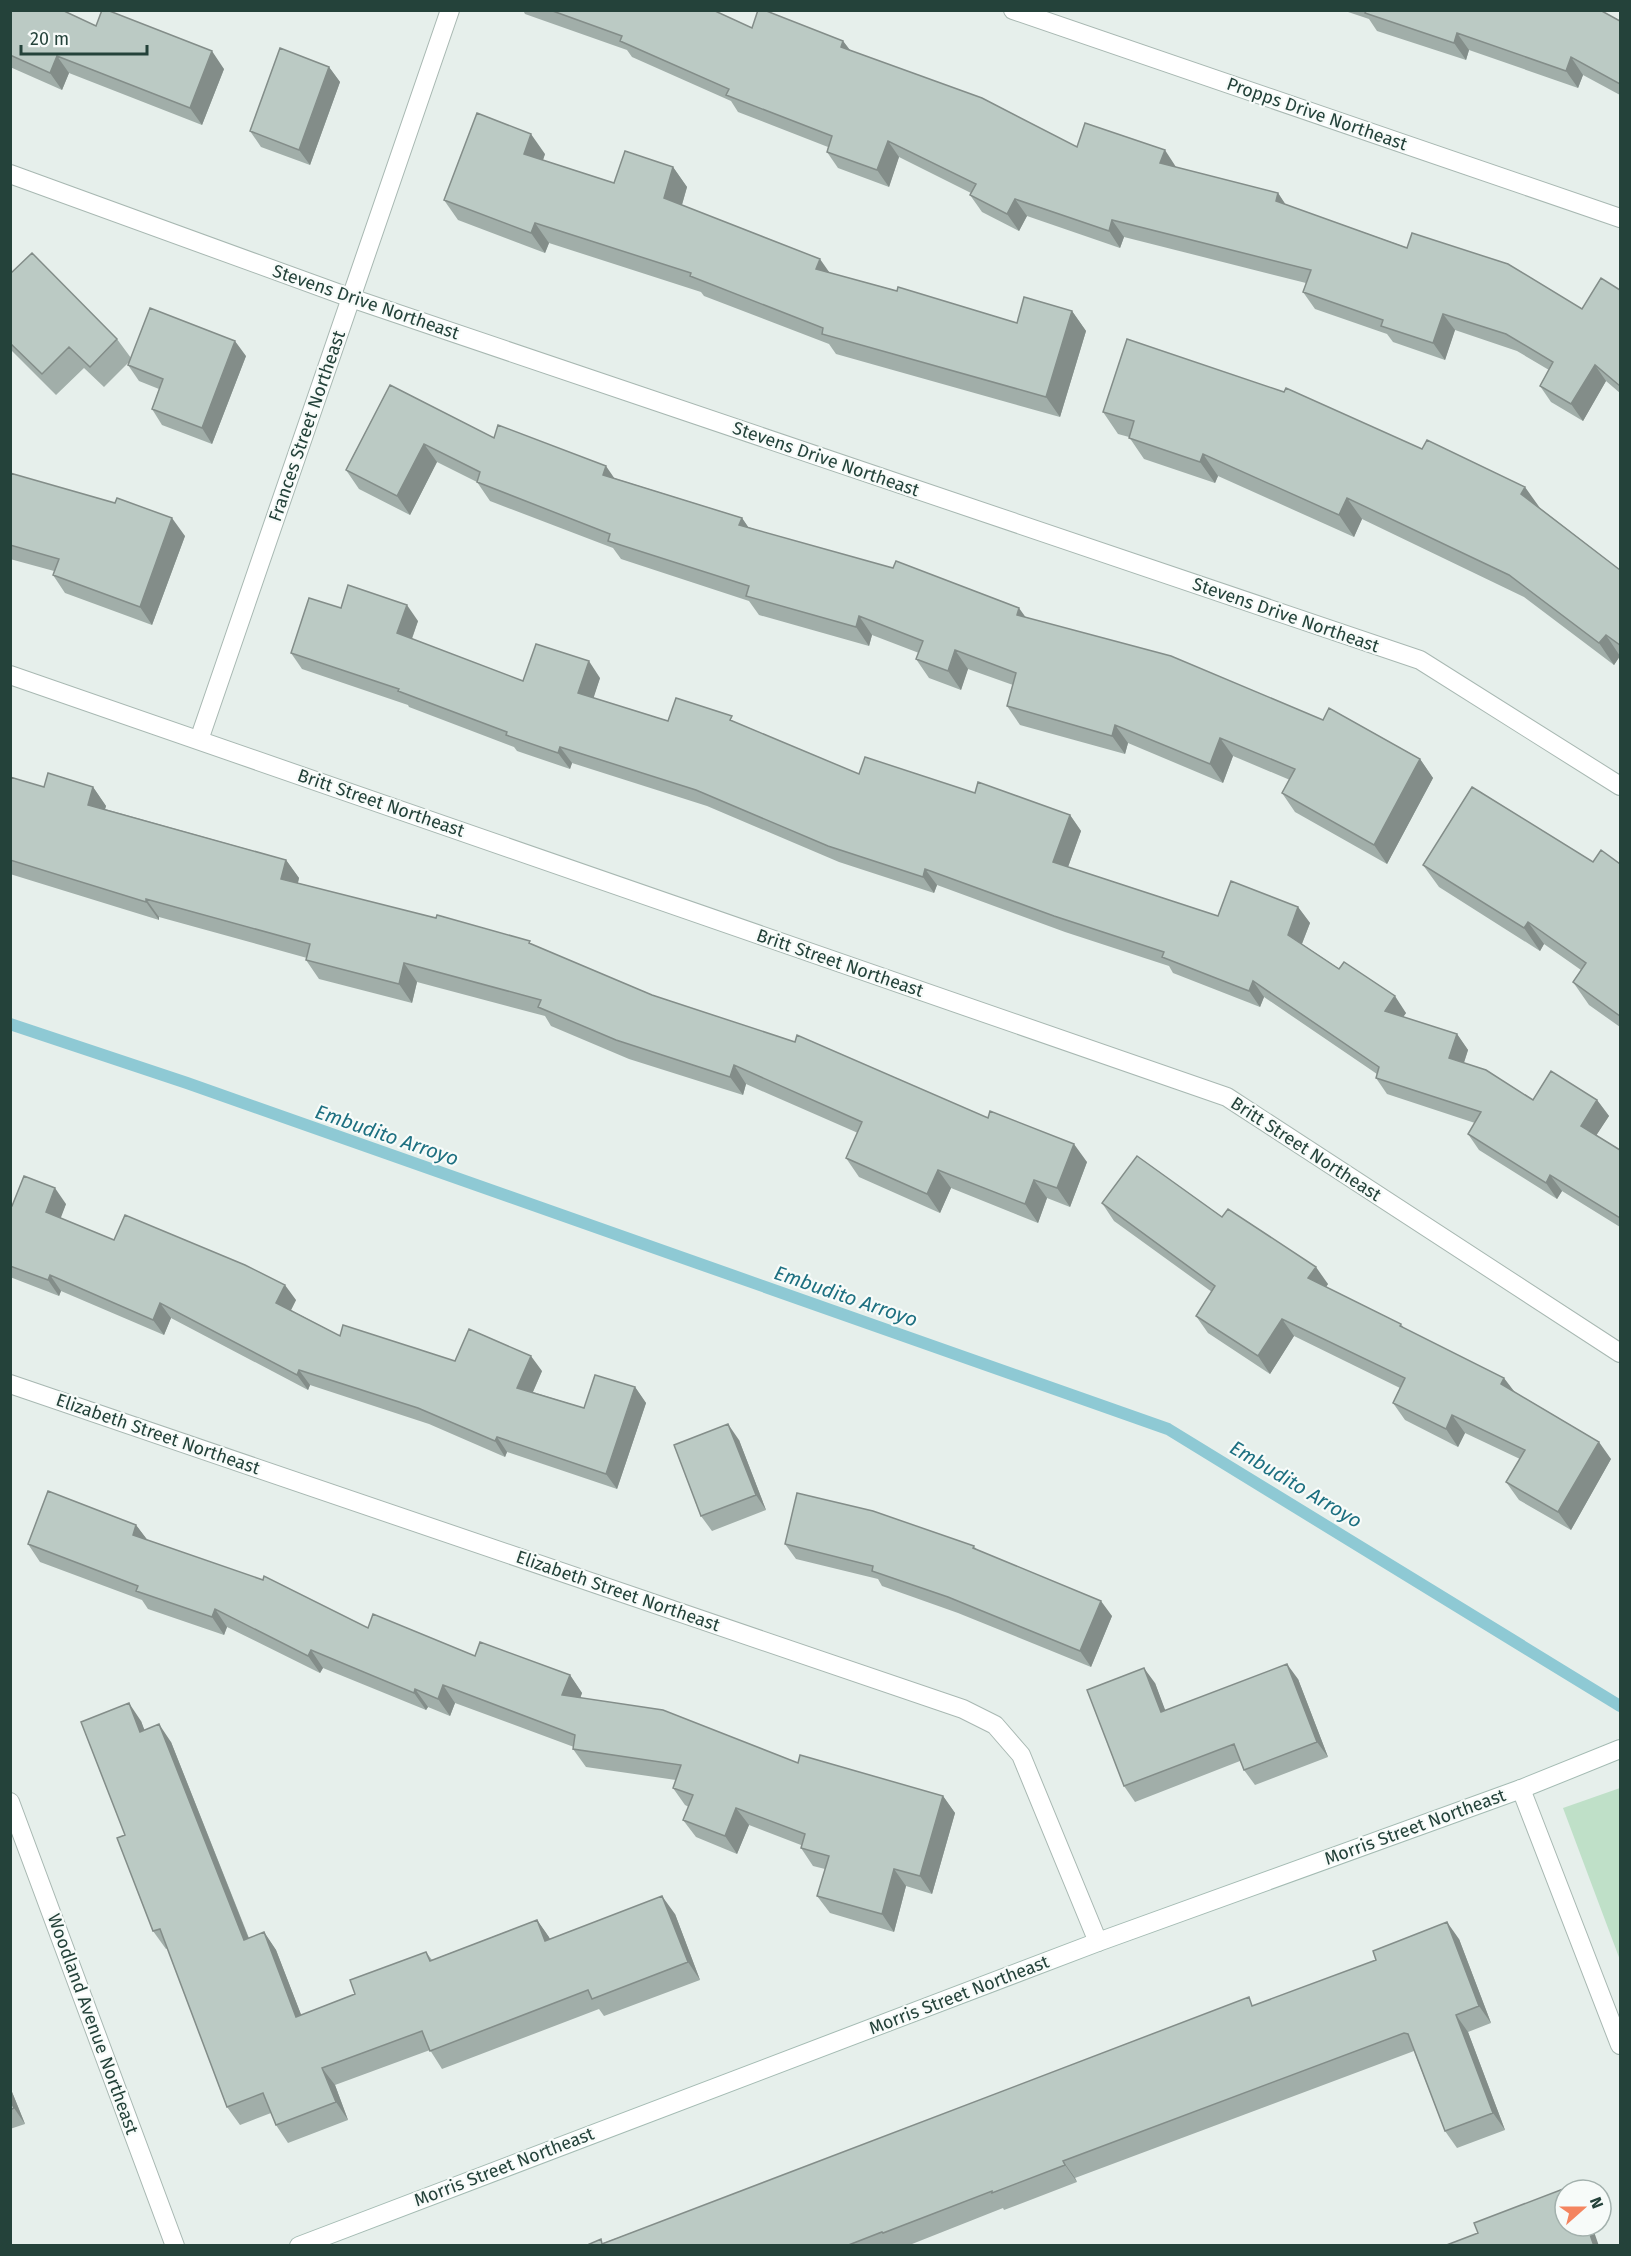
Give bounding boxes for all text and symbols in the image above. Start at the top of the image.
scale bar [21,18,147,56]
text: 20 m [30,28,69,50]
street label: Propps Drive Northeast [1224,73,1411,155]
street label: Stevens Drive Northeast [270,260,463,344]
street label: Frances Street Northeast [264,327,350,524]
street label: Stevens Drive Northeast [730,417,923,501]
street label: Stevens Drive Northeast [1190,573,1383,657]
street label: Britt Street Northeast [295,764,468,842]
street label: Britt Street Northeast [754,924,927,1002]
street label: Britt Street Northeast [1227,1092,1386,1206]
water label: Embudito Arroyo [312,1099,462,1171]
water label: Embudito Arroyo [771,1260,921,1332]
street label: Elizabeth Street Northeast [53,1389,263,1479]
water label: Embudito Arroyo [1226,1435,1366,1533]
street label: Elizabeth Street Northeast [513,1546,723,1636]
street label: Morris Street Northeast [1321,1784,1509,1870]
street label: Woodland Avenue Northeast [43,1911,143,2138]
street label: Morris Street Northeast [866,1950,1053,2040]
street label: Morris Street Northeast [411,2122,598,2212]
north arrow [1553,2178,1613,2238]
text: N [1586,2194,1607,2211]

